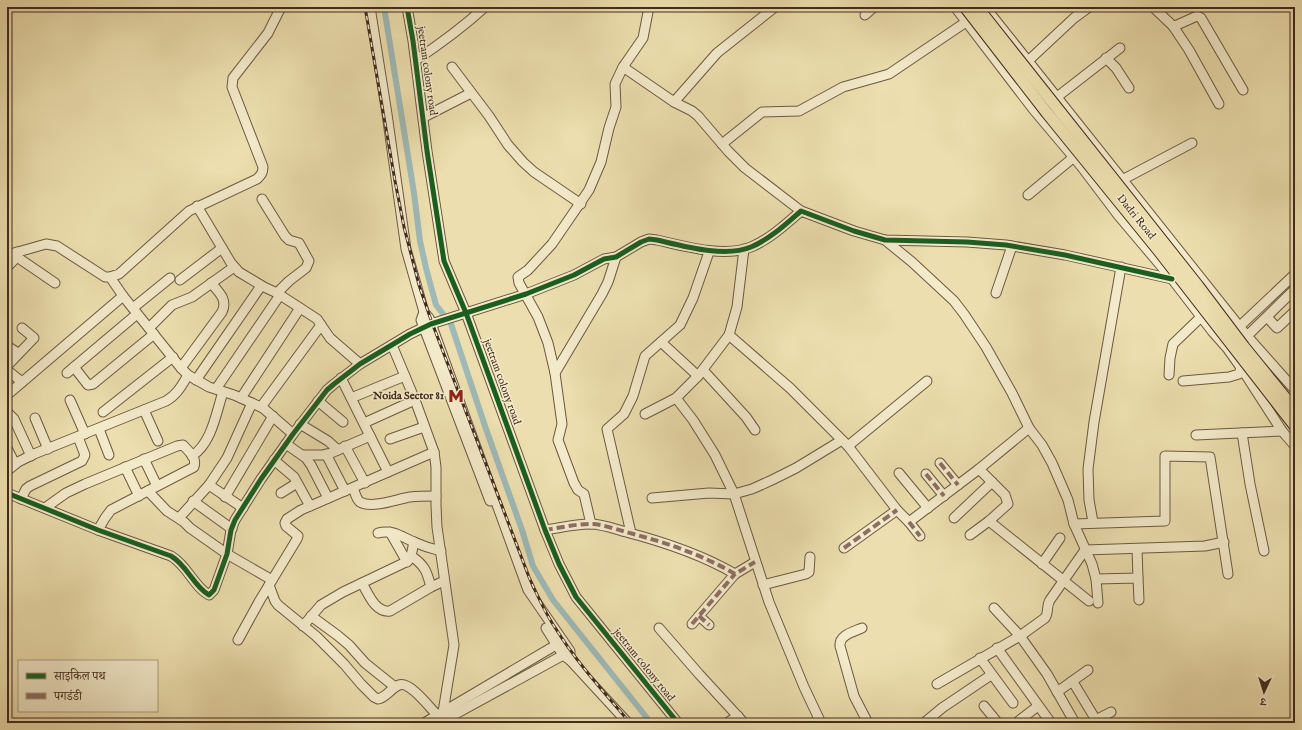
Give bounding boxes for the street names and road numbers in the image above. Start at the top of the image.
street label: jeetram colony road [414,25,440,117]
street label: Dadri Road [1114,192,1158,242]
street label: jeetram colony road [480,336,524,427]
street label: jeetram colony road [610,625,678,704]

